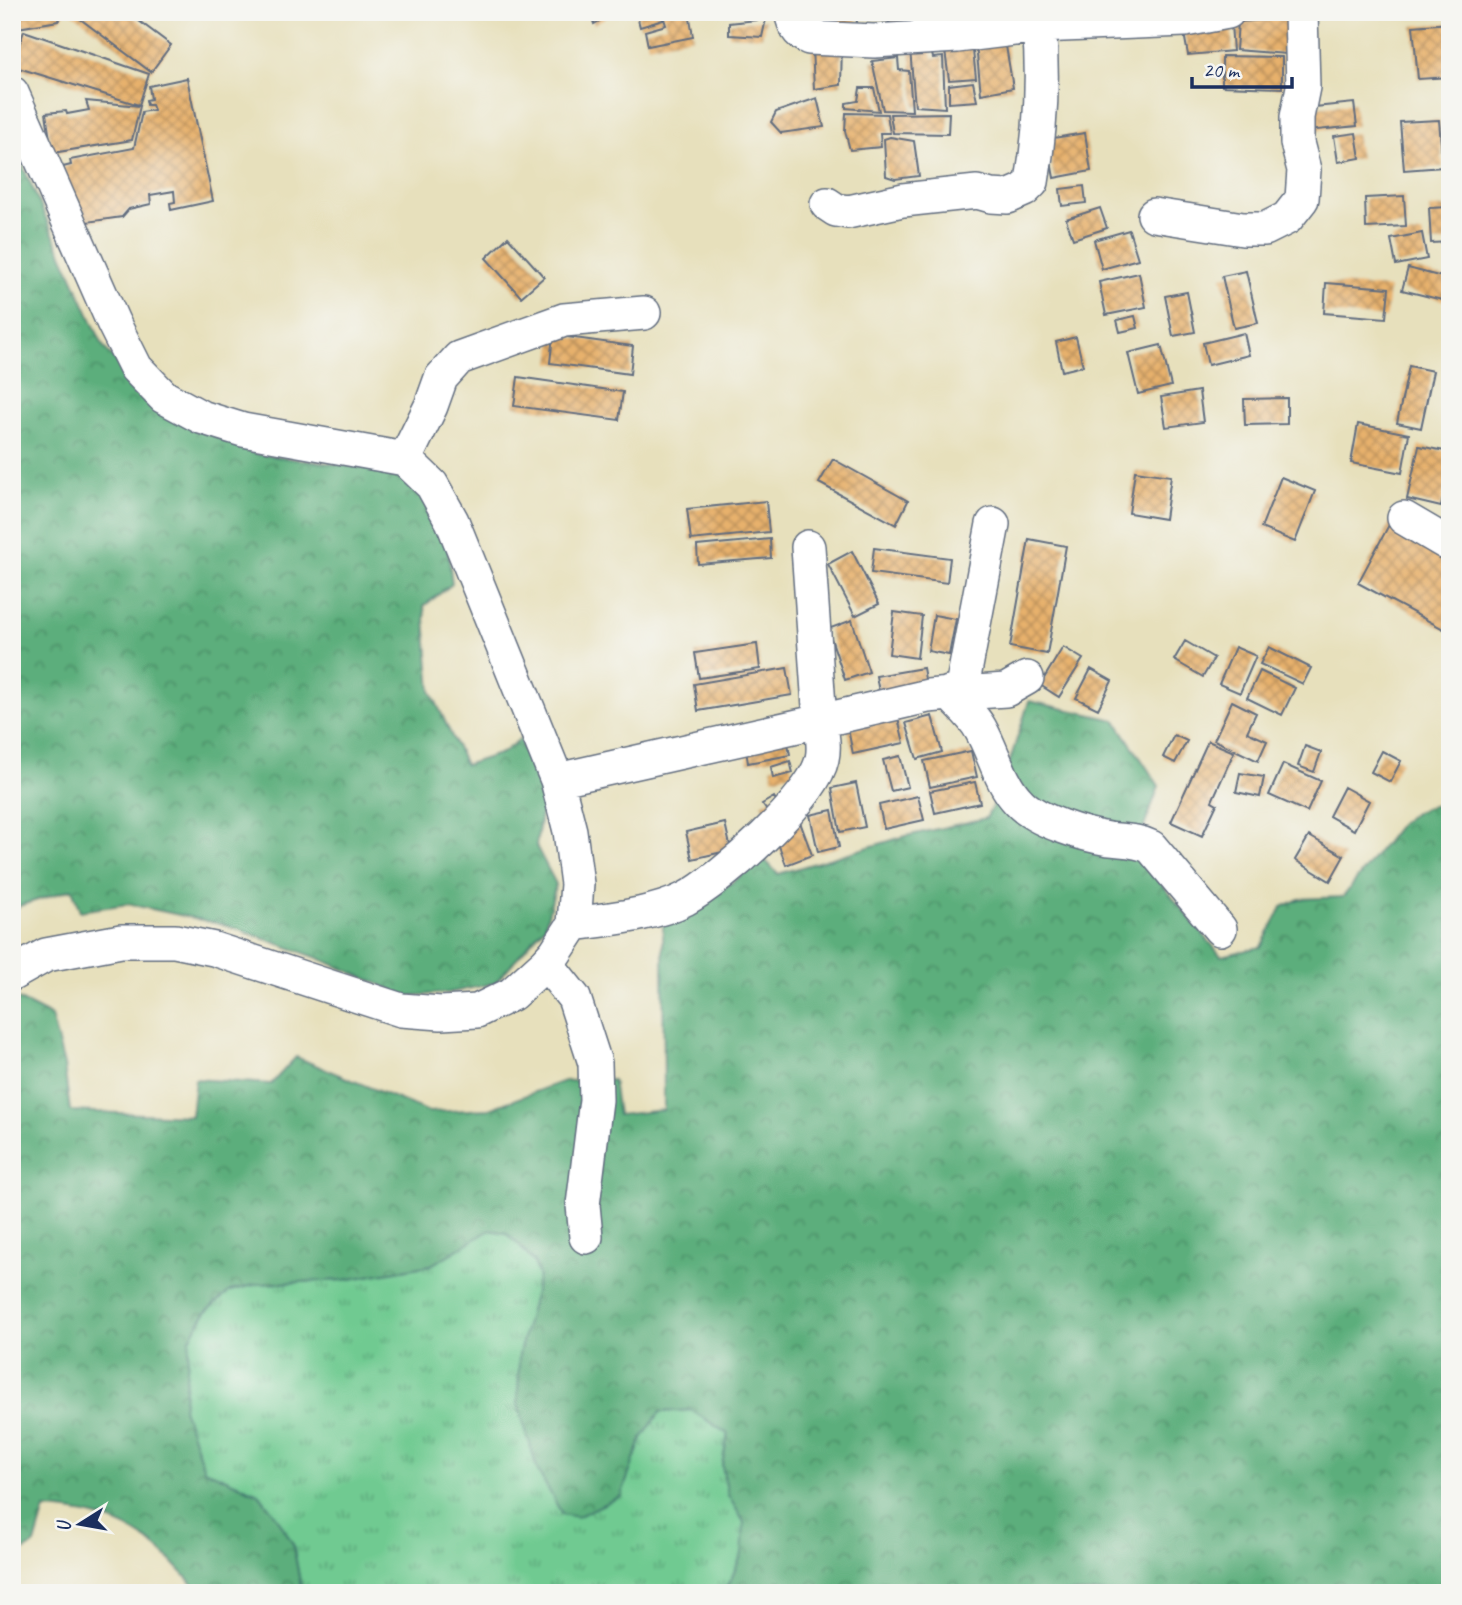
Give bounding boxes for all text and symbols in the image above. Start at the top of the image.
scale bar [1192,46,1292,90]
text: 20 m [1203,57,1241,83]
north arrow [46,1490,116,1560]
text: U [51,1517,77,1534]

